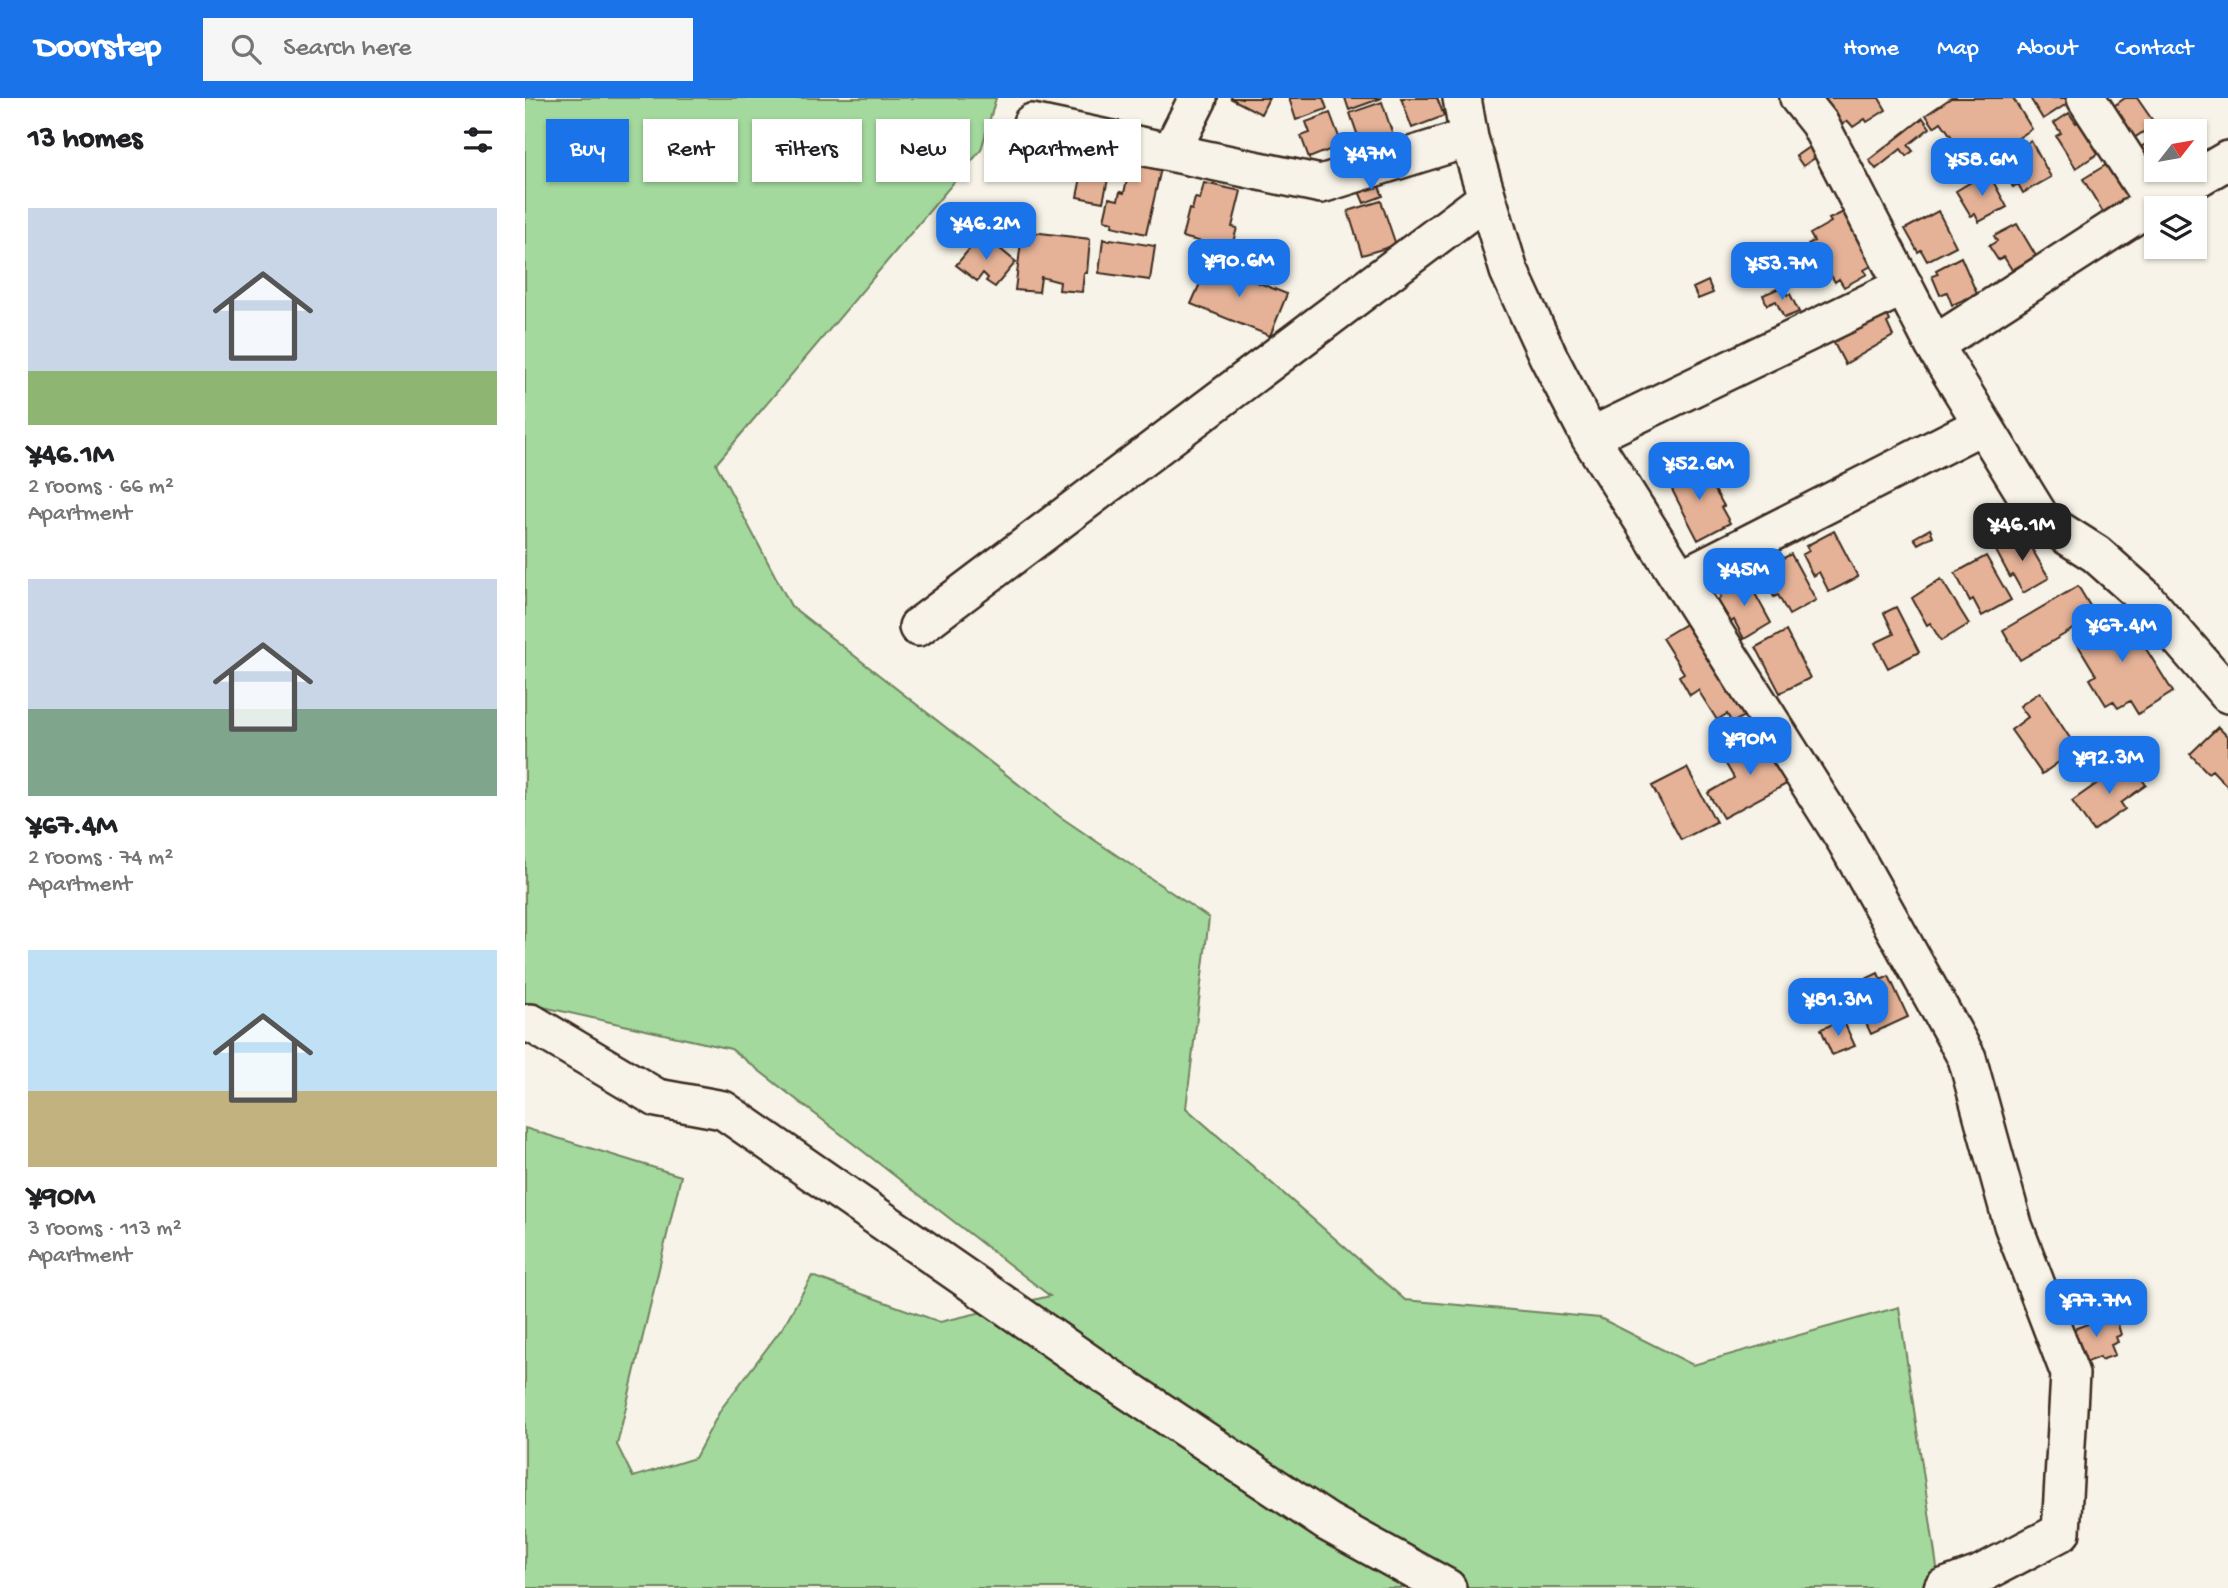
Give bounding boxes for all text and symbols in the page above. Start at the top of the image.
search box [203,18,693,81]
text: Doorstep [35,30,161,68]
icon: search [227,30,265,68]
text: Search here [283,34,411,65]
text: Home [1843,35,1899,64]
text: Map [1937,35,1979,64]
text: About [2017,35,2077,64]
text: Contact [2115,35,2193,64]
chip: Buy [546,119,629,182]
chip: Rent [643,119,738,182]
chip: Filters [752,119,862,182]
chip: New [876,119,970,182]
chip: Apartment [984,119,1141,182]
north arrow [2144,119,2207,182]
map controls [2144,119,2207,259]
icon: filters [459,121,497,159]
text: 13 homes [28,123,142,158]
pin: ¥47M [1330,132,1412,192]
pin: ¥58.6M [1925,139,2039,198]
text: ¥47M [1346,141,1396,168]
text: ¥58.6M [1947,147,2017,174]
button: layers [2144,196,2207,259]
pin: ¥46.2M [929,202,1043,262]
text: ¥46.2M [952,211,1020,238]
pin: ¥90.6M [1182,240,1296,299]
pin: ¥53.7M [1725,242,1839,302]
text: ¥90.6M [1204,248,1274,275]
text: ¥53.7M [1747,251,1817,278]
icon: home [200,253,326,379]
text: ¥46.1M [28,439,114,474]
pin: ¥52.6M [1642,442,1756,502]
text: ¥52.6M [1665,451,1733,478]
text: 2 rooms · 66 m² [28,474,174,501]
text: Apartment [28,501,132,528]
pin: ¥46.1M [1965,504,2079,563]
text: ¥46.1M [1989,512,2055,539]
pin: ¥45M [1703,548,1785,608]
text: ¥45M [1719,557,1769,584]
pin: ¥67.4M [2065,604,2179,664]
text: ¥67.4M [2088,613,2156,640]
icon: home [200,624,326,750]
pin: ¥90M [1709,718,1791,777]
text: ¥90M [1724,726,1776,753]
pin: ¥92.3M [2052,736,2166,796]
text: ¥92.3M [2075,745,2143,772]
text: ¥67.4M [28,810,117,845]
text: 2 rooms · 74 m² [28,845,173,872]
text: Apartment [28,872,132,899]
pin: ¥81.3M [1781,978,1895,1038]
text: ¥81.3M [1804,987,1872,1014]
icon: home [200,995,326,1121]
text: ¥90M [28,1181,95,1216]
text: 3 rooms · 113 m² [28,1216,182,1243]
text: Apartment [28,1243,132,1270]
pin: ¥77.7M [2039,1280,2153,1339]
text: ¥77.7M [2061,1288,2131,1315]

